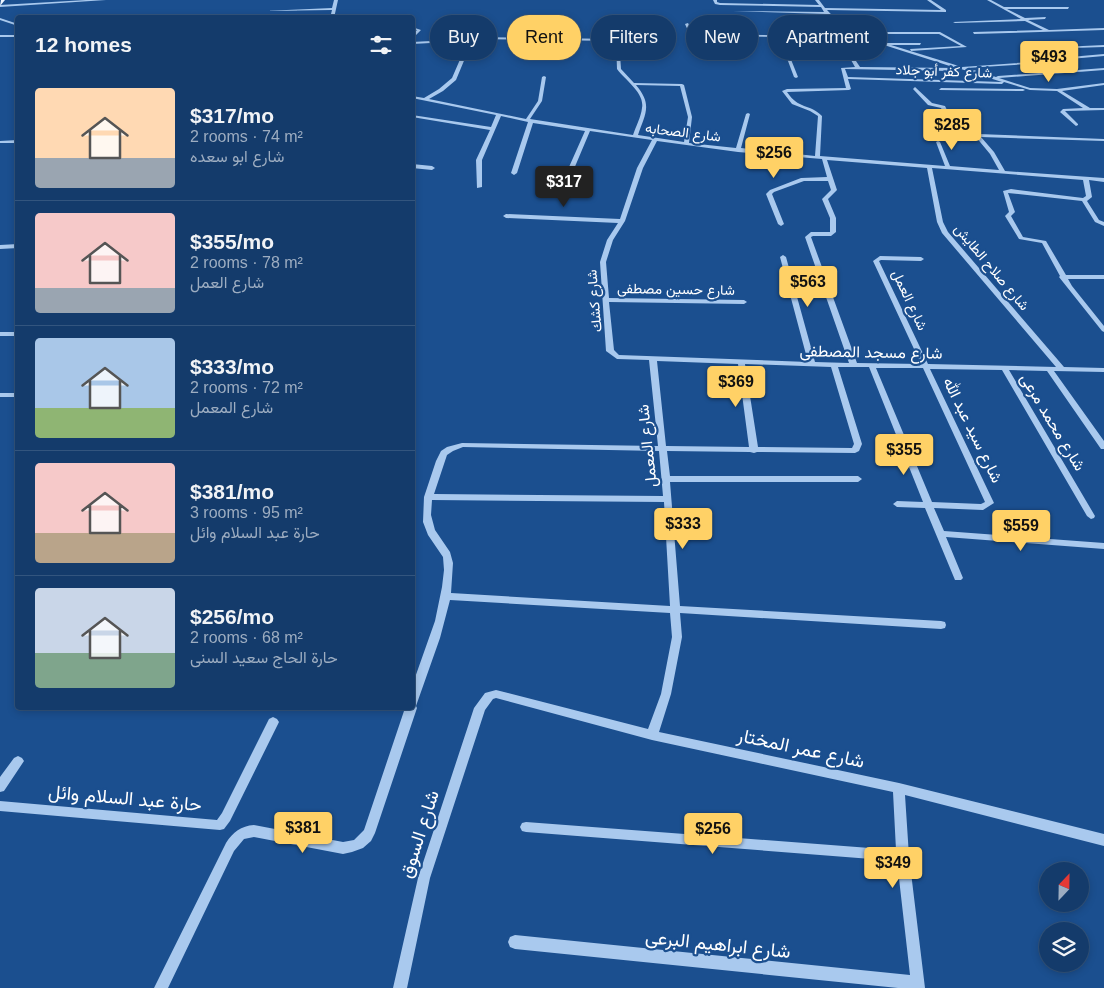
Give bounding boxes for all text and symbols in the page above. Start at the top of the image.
chip: Buy [430,15,497,60]
chip: Rent [507,15,581,60]
chip: Filters [591,15,676,60]
chip: New [686,15,758,60]
chip: Apartment [768,15,887,60]
icon: filters [367,31,395,59]
text: 12 homes [35,33,132,56]
pin: $493 [1019,41,1079,83]
text: $493 [1031,48,1067,65]
street label: شارع كفر أبو جلاد [895,61,993,84]
text: $317/mo [190,104,274,127]
icon: home [75,108,135,168]
pin: $285 [922,108,982,151]
text: $285 [934,116,970,133]
street label: شارع الصحابه [644,119,722,148]
text: 2 rooms · 74 m² [190,128,303,145]
pin: $256 [744,136,804,179]
text: $256 [756,144,792,161]
text: شارع ابو سعده [190,148,284,165]
pin: $317 [534,166,594,208]
text: $317 [546,173,582,190]
street label: شارع صلاح الطايش [949,221,1033,315]
text: $355/mo [190,230,274,253]
icon: home [75,233,135,293]
text: 2 rooms · 78 m² [190,254,303,271]
pin: $563 [778,266,838,308]
street label: شارع العمل [886,267,931,334]
street label: شارع كشك [583,269,608,333]
text: $563 [790,273,826,290]
text: شارع العمل [190,274,264,291]
street label: شارع حسين مصطفى [617,280,735,301]
street label: شارع مسجد المصطفى [799,342,943,365]
text: $333/mo [190,355,274,378]
icon: home [75,358,135,418]
pin: $369 [706,366,766,408]
street label: شارع محمد مرعى [1015,370,1089,475]
text: $369 [718,373,754,390]
street label: شارع سيد عبد الله [937,374,1007,487]
text: 2 rooms · 72 m² [190,379,303,396]
text: شارع المعمل [190,399,273,416]
street label: شارع المعمل [634,403,663,488]
pin: $355 [874,434,934,476]
text: $355 [886,441,922,458]
text: $381/mo [190,480,274,503]
icon: home [75,483,135,543]
text: 3 rooms · 95 m² [190,504,303,521]
pin: $333 [653,508,713,550]
pin: $559 [991,510,1051,552]
text: $333 [665,515,701,532]
text: $559 [1003,517,1039,534]
text: حارة عبد السلام وائل [190,524,320,541]
text: $256/mo [190,605,274,628]
icon: home [75,608,135,668]
text: 2 rooms · 68 m² [190,629,303,646]
text: حارة الحاج سعيد السنى [190,649,338,666]
street label: شارع عمر المختار [734,724,866,774]
street label: حارة عبد السلام وائل [47,781,203,817]
street label: شارع السوق [395,787,445,881]
pin: $381 [273,812,333,854]
pin: $256 [683,812,743,855]
text: $381 [285,819,321,836]
text: $256 [695,820,731,837]
pin: $349 [863,846,923,889]
text: $349 [875,854,911,871]
north arrow [1039,862,1089,912]
map controls [1039,862,1089,972]
button: layers [1039,922,1089,972]
street label: شارع ابراهيم البرعى [644,926,792,964]

